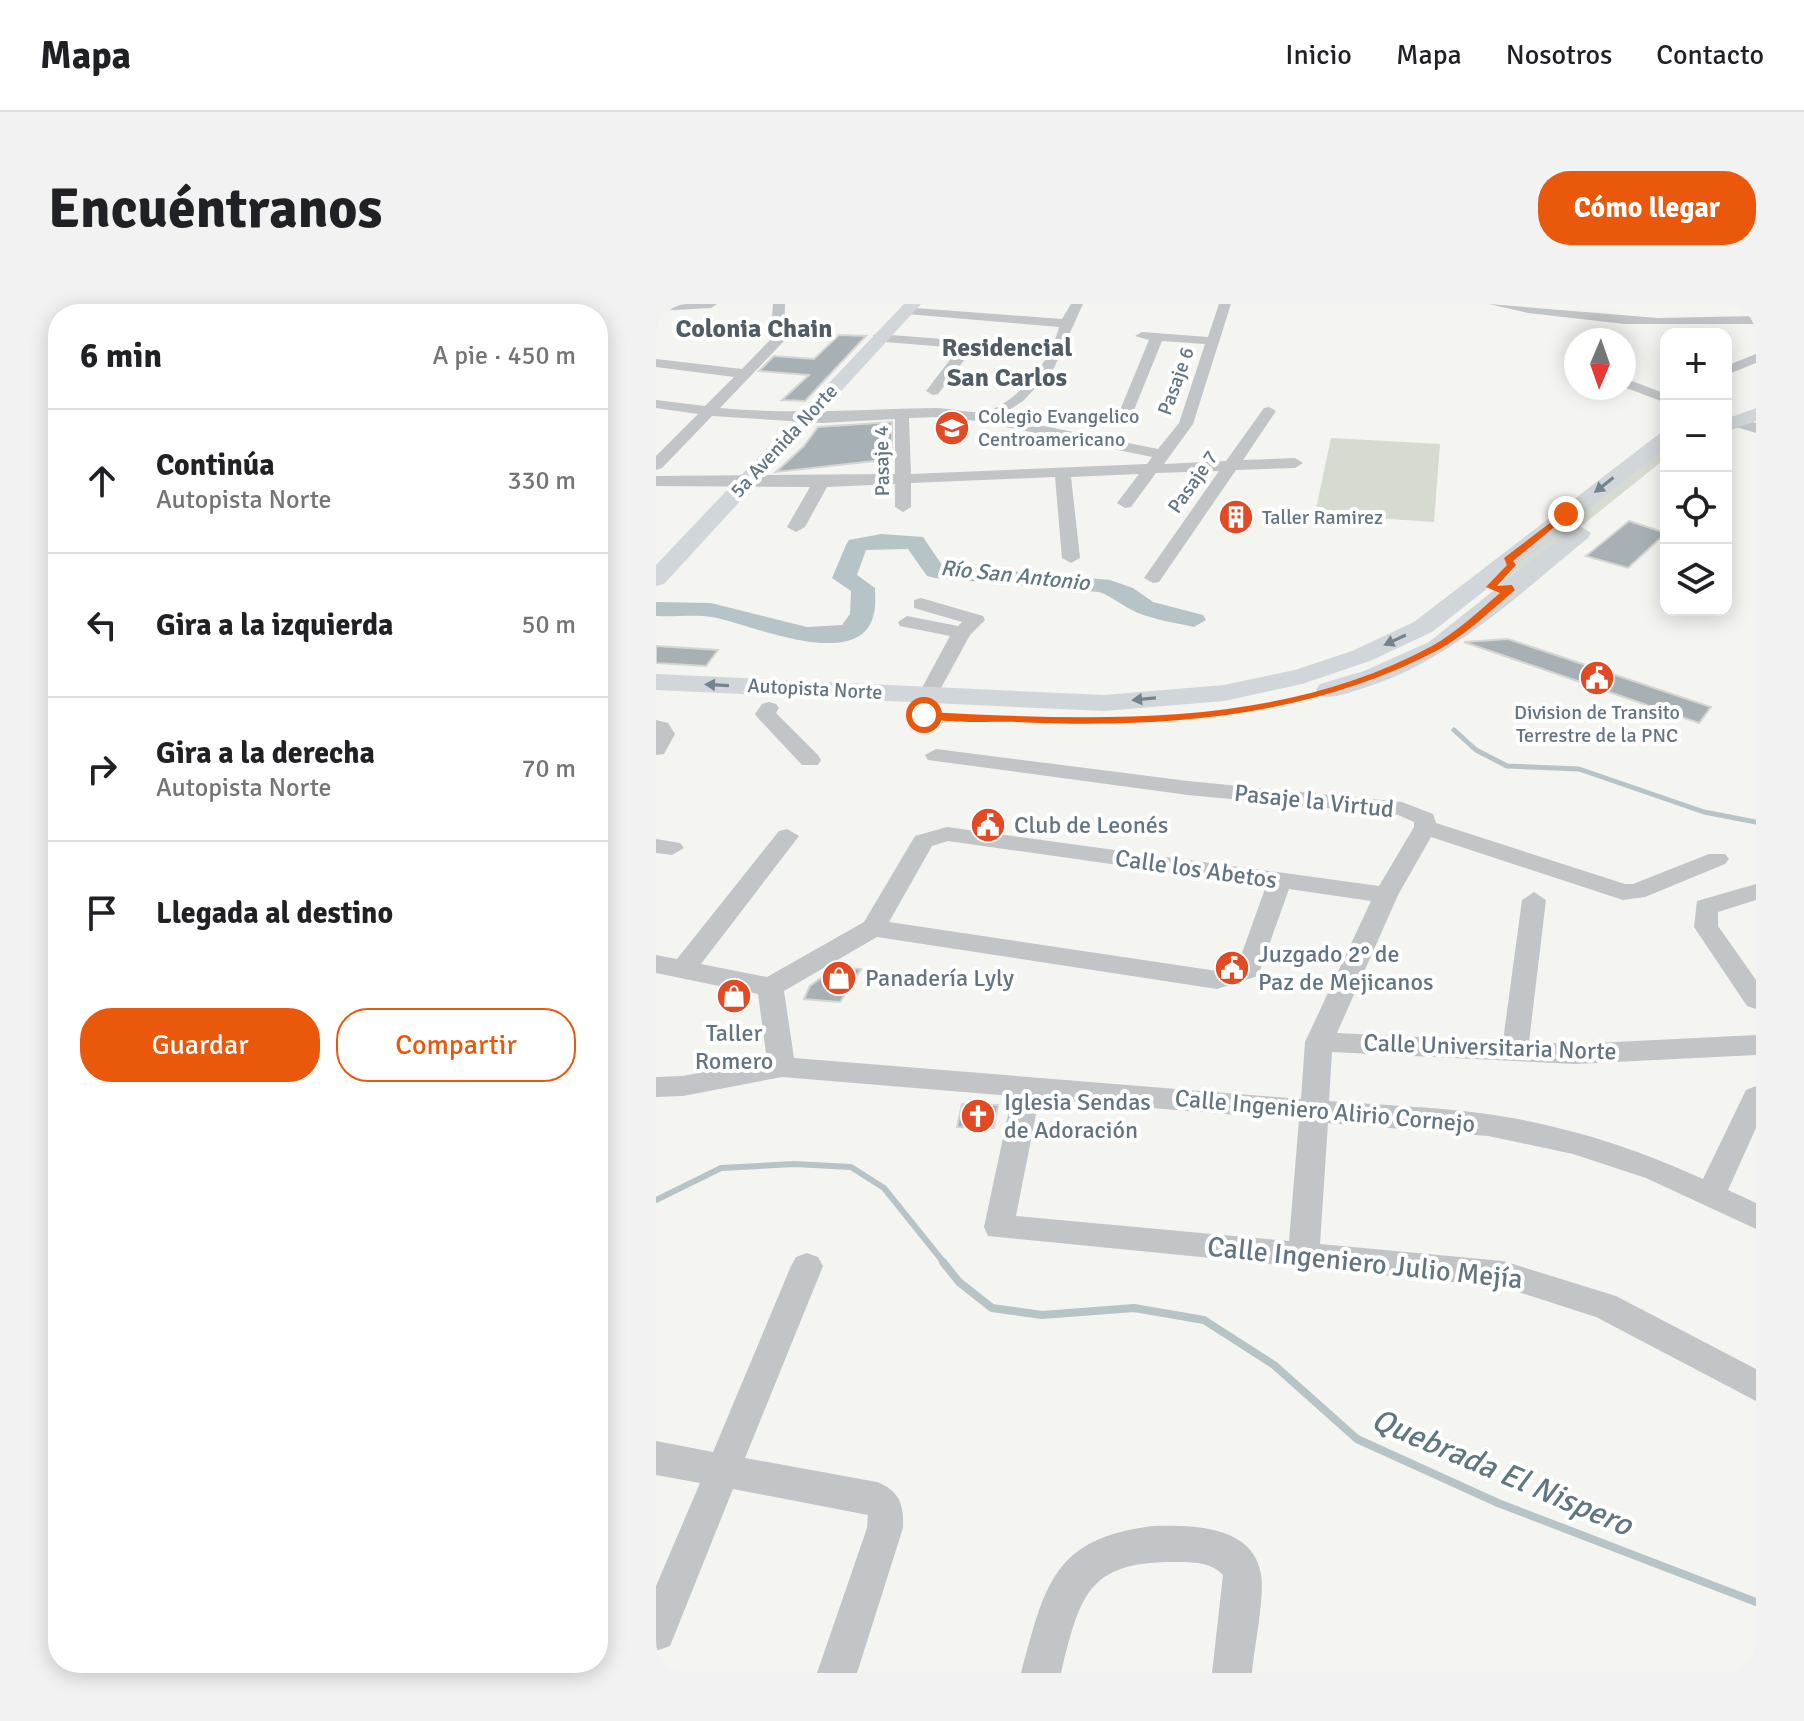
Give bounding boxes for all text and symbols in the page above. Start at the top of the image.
text: Mapa [40,32,131,79]
text: Inicio [1285,38,1352,72]
text: Mapa [1396,38,1462,72]
text: Nosotros [1506,38,1612,72]
text: Contacto [1656,38,1764,72]
button: Cómo llegar [1538,171,1756,245]
text: Encuéntranos [48,174,382,243]
district label: Colonia Chain [675,313,833,345]
north arrow [1564,328,1636,400]
map controls [1660,328,1732,616]
button: + [1660,328,1732,400]
district label: Residencial San Carlos [942,332,1072,394]
text: 6 min [80,335,162,377]
text: A pie · 450 m [433,340,576,372]
street label: Pasaje 6 [1152,343,1200,419]
street label: 5a Avenida Norte [725,379,843,503]
button: − [1660,400,1732,472]
place label: Colegio Evangelico Centroamericano [978,404,1139,452]
school or university icon: Colegio Evangelico Centroamericano [933,409,971,447]
street label: Pasaje 4 [869,425,895,497]
street label: Pasaje 7 [1162,446,1224,518]
text: Continúa [156,447,275,484]
icon: ahead [80,459,124,503]
text: 330 m [507,465,576,497]
button: locate [1660,472,1732,544]
one-way arrow [1594,477,1614,493]
text: Autopista Norte [156,484,332,516]
route end [1548,496,1584,532]
building icon: Taller Ramirez [1217,498,1255,536]
place label: Taller Ramirez [1262,505,1383,530]
button: layers [1660,544,1732,616]
water label: Río San Antonio [939,554,1092,596]
icon: left [80,603,124,647]
text: Gira a la izquierda [156,607,393,644]
text: 50 m [521,609,576,641]
one-way arrow [1384,633,1407,647]
public building icon: Division de Transito Terrestre de la PNC [1578,659,1616,697]
street label: Autopista Norte [747,673,883,705]
one-way arrow [704,678,729,691]
one-way arrow [1131,693,1156,706]
route start [906,697,942,733]
place label: Division de Transito Terrestre de la PNC [1514,700,1680,748]
text: Gira a la derecha [156,735,375,772]
icon: right [80,747,124,791]
text: 70 m [521,753,576,785]
text: Autopista Norte [156,772,332,804]
street label: Pasaje la Virtud [1233,778,1395,824]
public building icon: Club de Leonés [969,806,1007,844]
place label: Club de Leonés [1014,810,1168,840]
street label: Calle los Abetos [1113,843,1279,895]
icon: arrive [80,891,124,935]
text: Llegada al destino [156,895,393,932]
place label: Juzgado 2° de Paz de Mejicanos [1258,939,1433,997]
public building icon: Juzgado 2° de Paz de Mejicanos [1213,949,1251,987]
shop icon: Panadería Lyly [820,959,858,997]
place label: Panadería Lyly [865,963,1014,993]
shop icon: Taller Romero [715,977,753,1015]
button: Guardar [80,1008,320,1082]
button: Compartir [336,1008,576,1082]
place label: Taller Romero [695,1018,773,1076]
street label: Calle Universitaria Norte [1363,1028,1617,1066]
street label: Calle Ingeniero Alirio Cornejo [1174,1083,1476,1139]
place label: Iglesia Sendas de Adoración [1004,1087,1151,1145]
church icon: Iglesia Sendas de Adoración [959,1097,997,1135]
street label: Calle Ingeniero Julio Mejía [1206,1230,1524,1296]
water label: Quebrada El Nispero [1366,1400,1639,1545]

